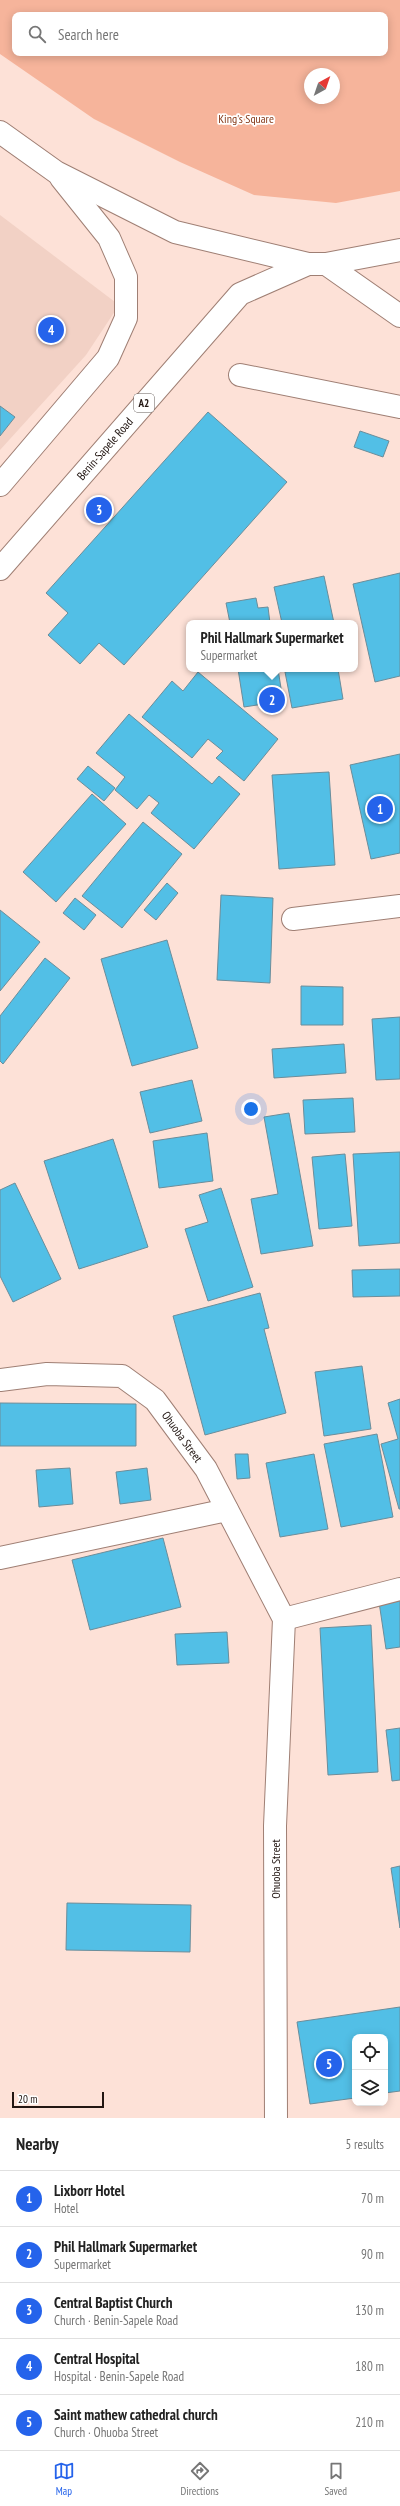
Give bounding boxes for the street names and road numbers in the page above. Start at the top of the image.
road number: A2 [134,394,154,412]
street label: Benin-Sapele Road [73,414,136,483]
street label: Ohuoba Street [159,1408,206,1466]
street label: Ohuoba Street [268,1838,283,1899]

